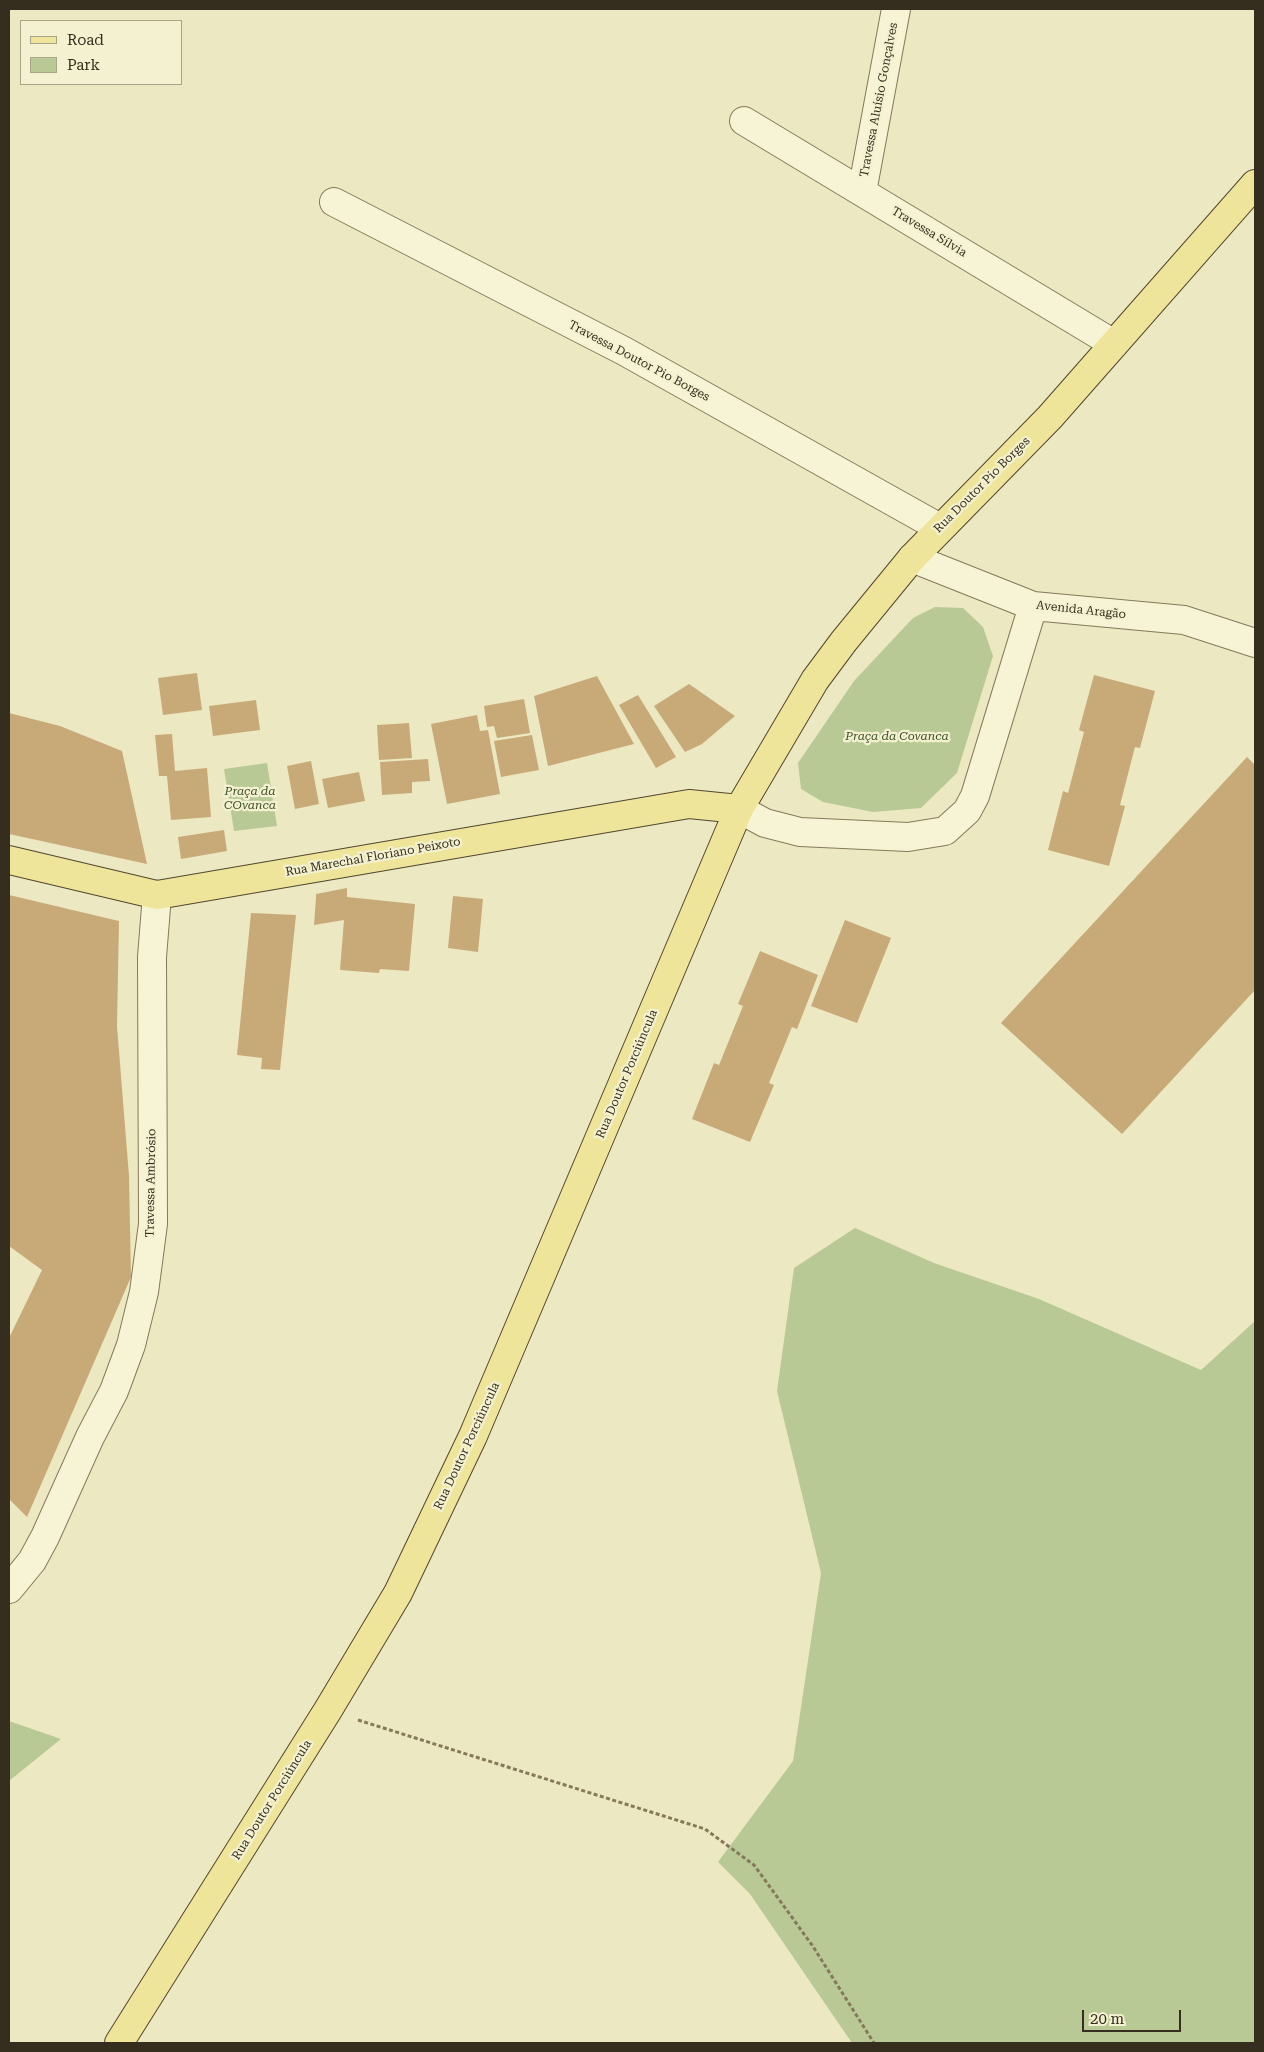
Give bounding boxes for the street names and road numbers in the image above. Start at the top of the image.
street label: Travessa Aluísio Gonçalves [857,21,901,179]
street label: Travessa Sílvia [889,204,969,260]
street label: Travessa Doutor Pio Borges [566,318,712,404]
street label: Rua Doutor Pio Borges [931,434,1033,536]
street label: Avenida Aragão [1035,598,1127,622]
street label: Rua Marechal Floriano Peixoto [284,834,462,880]
street label: Rua Doutor Porciúncula [593,1007,661,1141]
street label: Travessa Ambrósio [143,1128,159,1238]
street label: Rua Doutor Porciúncula [431,1380,503,1512]
street label: Rua Doutor Porciúncula [229,1737,315,1863]

